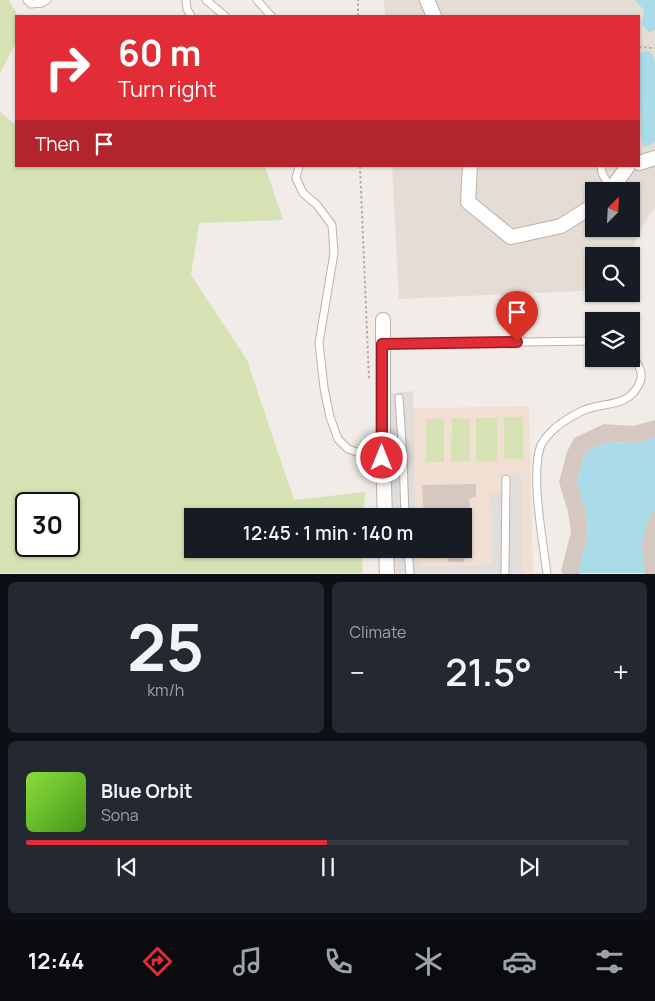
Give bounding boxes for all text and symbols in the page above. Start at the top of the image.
text: 60 m [118,29,201,77]
icon: right [35,35,100,100]
text: Turn right [118,74,216,104]
icon: arrive [90,130,118,158]
text: Then [35,131,80,157]
north arrow [585,182,640,238]
map controls [585,182,640,367]
button: search [585,247,640,302]
pin [496,291,538,342]
icon: arrive [503,298,531,326]
button: layers [585,312,640,367]
position arrow [355,431,407,483]
speed limit sign: 30 [15,492,80,557]
text: 12:45 · 1 min · 140 m [243,520,413,546]
text: 25 [127,602,204,691]
text: Climate [350,621,406,643]
text: 21.5° [445,645,532,697]
text: − [350,653,365,691]
text: + [613,653,629,691]
text: km/h [147,679,184,701]
text: Blue Orbit [101,778,193,804]
text: Sona [101,804,139,826]
icon: previous [113,853,141,881]
icon: pause [314,853,342,881]
icon: next [515,853,543,881]
icon: directions [140,944,175,979]
icon: music [230,944,265,979]
icon: phone [321,944,356,979]
icon: climate [411,944,446,979]
icon: car [502,944,537,979]
icon: filters [592,944,627,979]
text: 12:44 [28,946,85,976]

